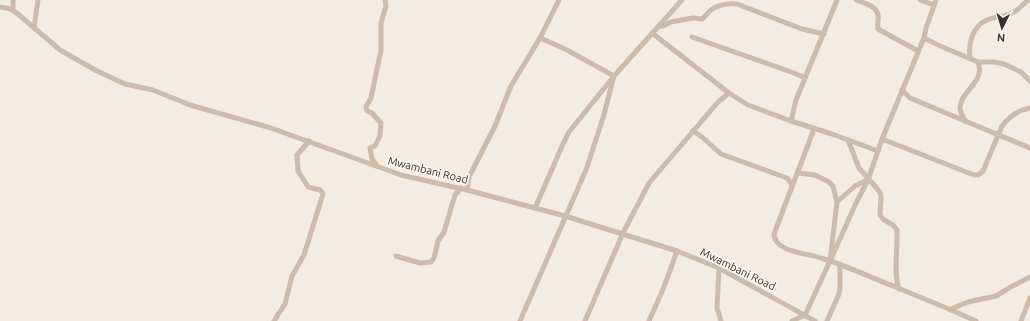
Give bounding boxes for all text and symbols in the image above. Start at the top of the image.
north arrow [982,8,1022,48]
text: N [997,32,1006,44]
street label: Mwambani Road [387,154,469,186]
street label: Mwambani Road [698,246,778,292]

